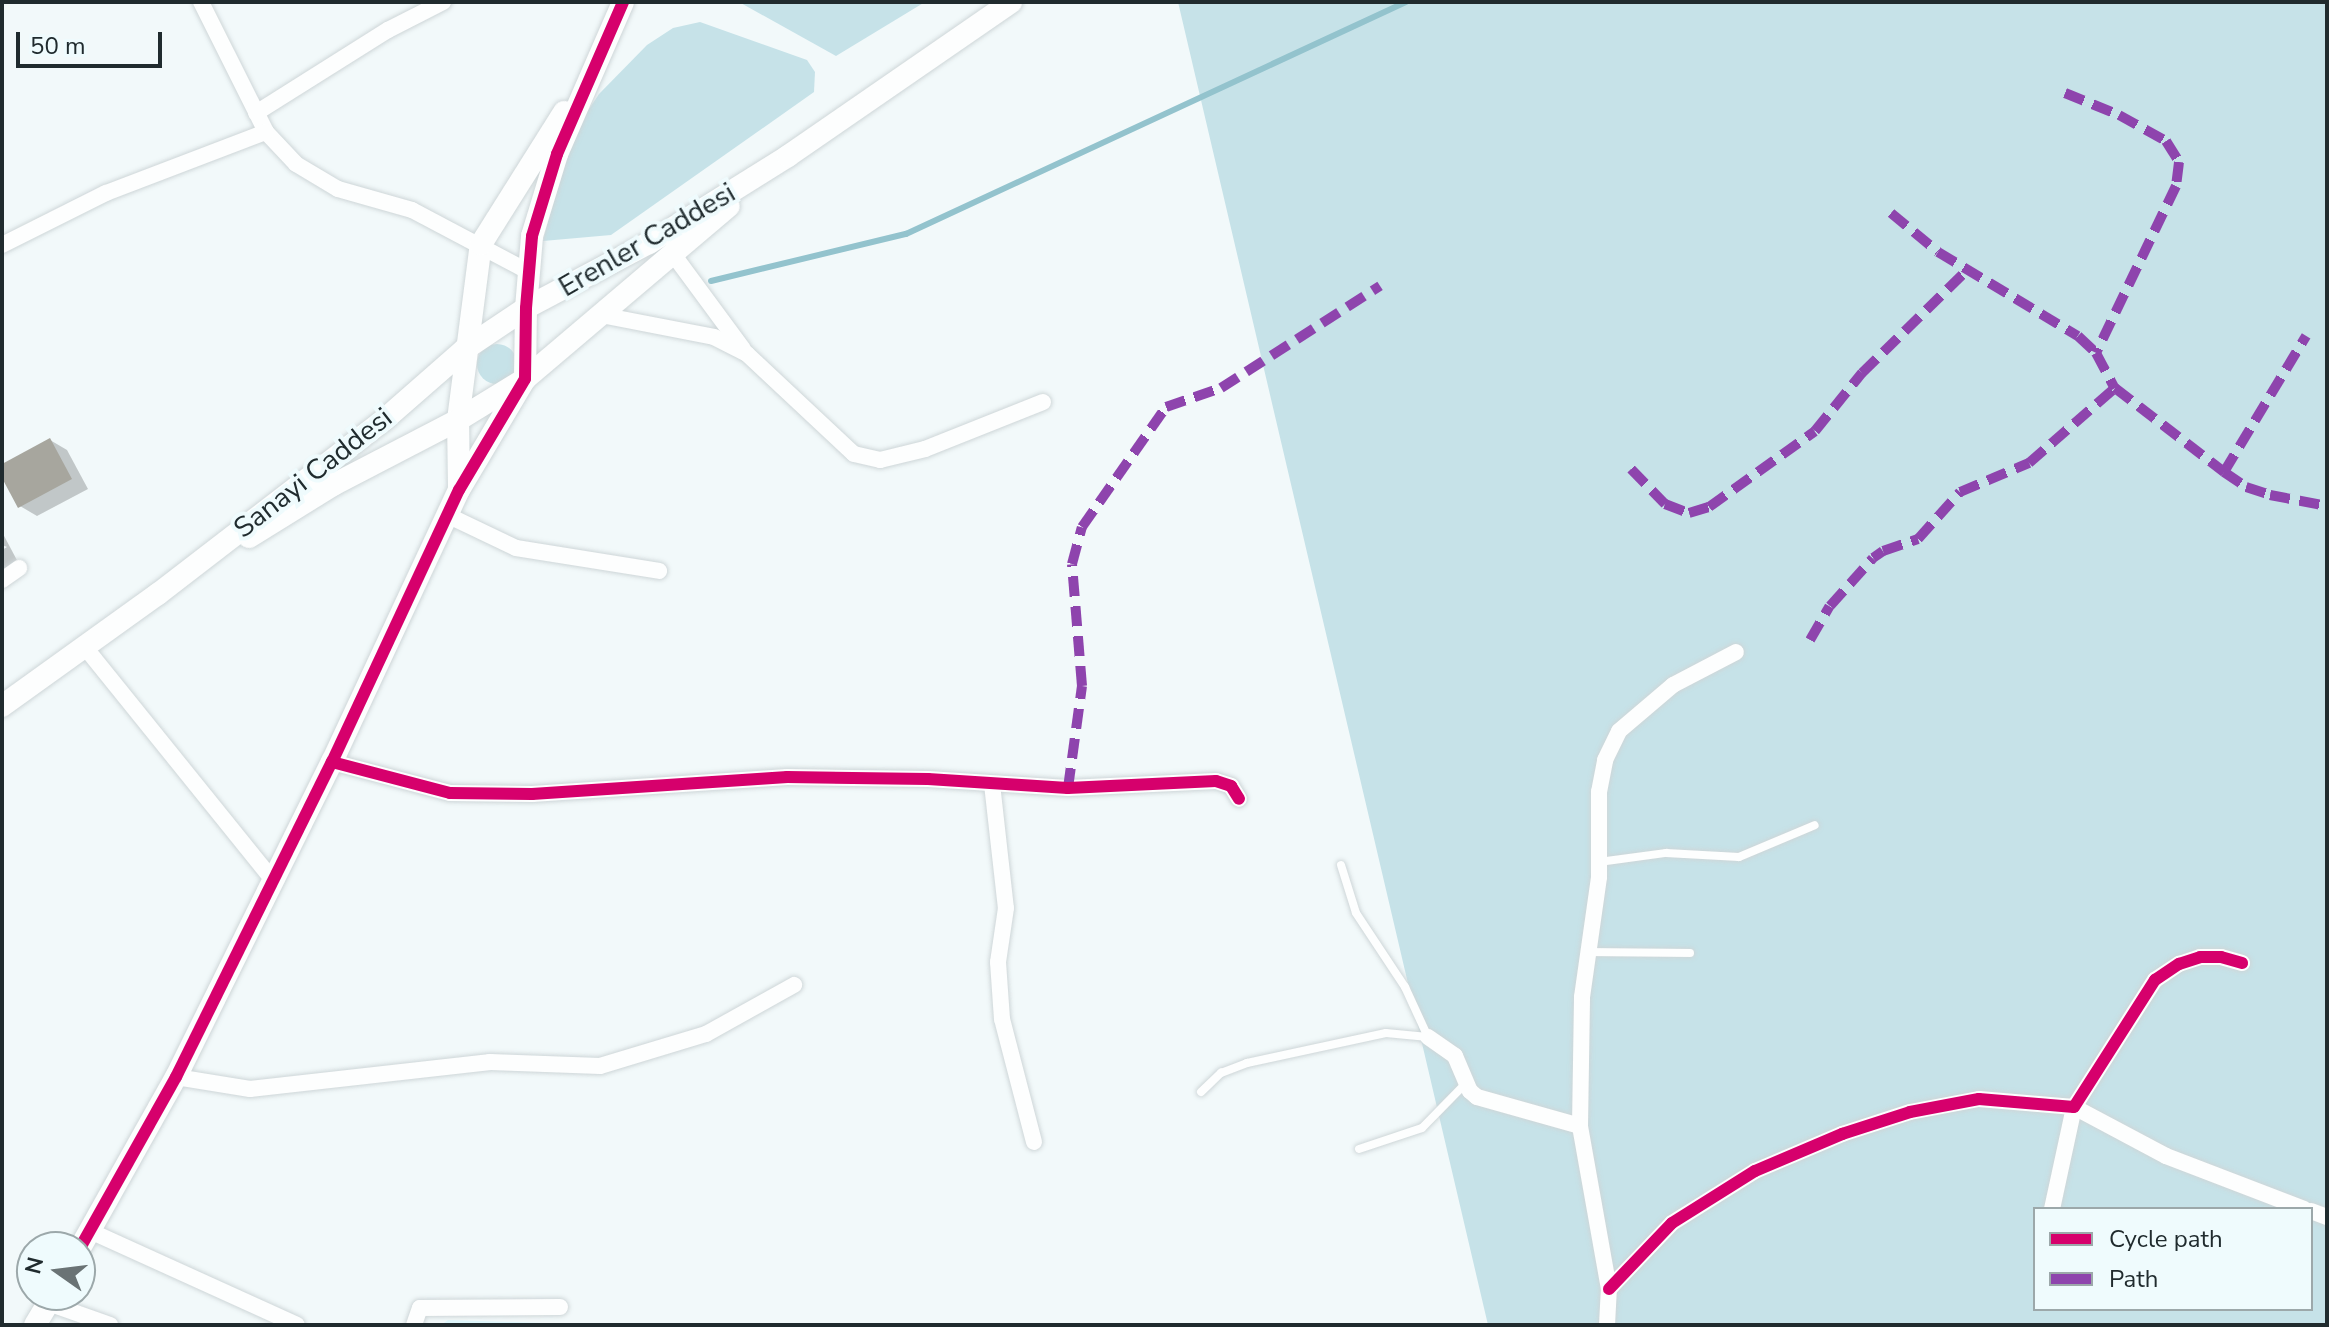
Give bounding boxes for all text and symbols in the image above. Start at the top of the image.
scale bar [20,16,166,66]
text: 50 m [30,30,86,62]
street label: Erenler Caddesi [553,176,741,304]
street label: Sanayi Caddesi [227,401,399,545]
legend [2033,1207,2313,1311]
text: Cycle path [2109,1223,2223,1255]
north arrow [16,1231,96,1311]
text: N [18,1254,51,1277]
text: Path [2109,1263,2158,1295]

